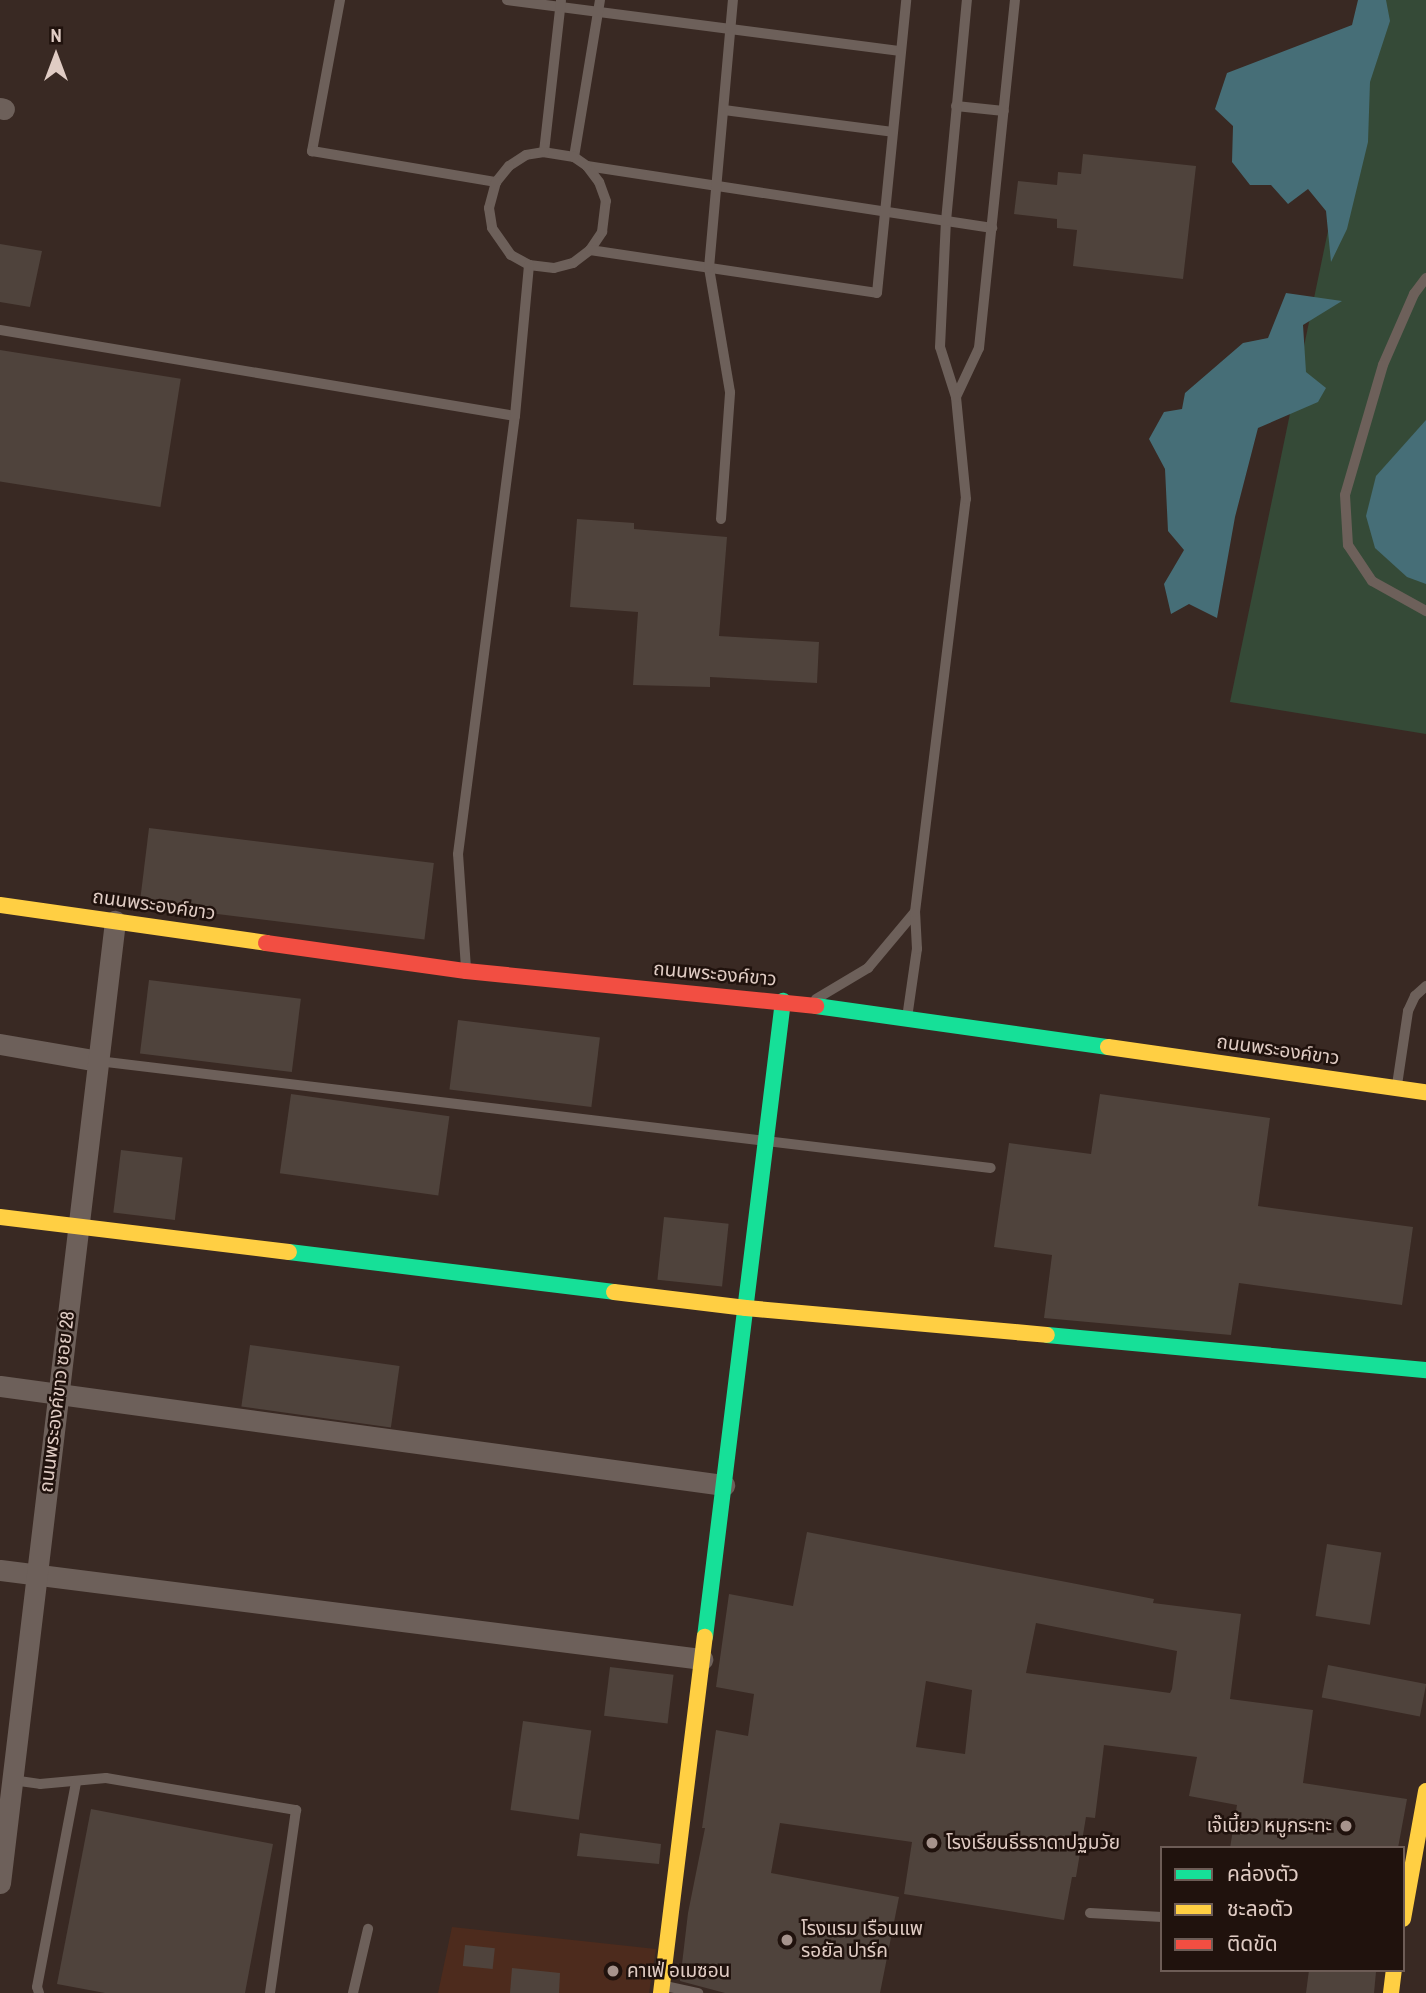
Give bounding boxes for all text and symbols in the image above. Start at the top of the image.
north arrow [21,21,91,91]
text: N [50,22,62,48]
street label: ถนนพระองค์ขาว [91,885,217,925]
street label: ถนนพระองค์ขาว [652,957,778,991]
street label: ถนนพระองค์ขาว [1215,1030,1341,1070]
street label: ถนนพระองค์ขาว ซอย 28 [35,1310,79,1494]
place label: เจ๊เนี้ยว หมูกระทะ [1207,1815,1332,1837]
marker: เจ๊เนี้ยว หมูกระทะ [1338,1818,1354,1834]
place label: โรงเรียนธีรธาดาปฐมวัย [946,1832,1120,1854]
marker: โรงเรียนธีรธาดาปฐมวัย [924,1835,940,1851]
legend [1160,1846,1405,1972]
text: คล่องตัว [1227,1859,1299,1888]
text: ชะลอตัว [1227,1894,1293,1923]
place label: โรงแรม เรือนแพ รอยัล ปาร์ค [801,1918,923,1962]
text: ติดขัด [1227,1929,1278,1958]
marker: โรงแรม เรือนแพ รอยัล ปาร์ค [779,1932,795,1948]
place label: คาเฟ่ อเมซอน [627,1960,730,1982]
marker: คาเฟ่ อเมซอน [605,1963,621,1979]

